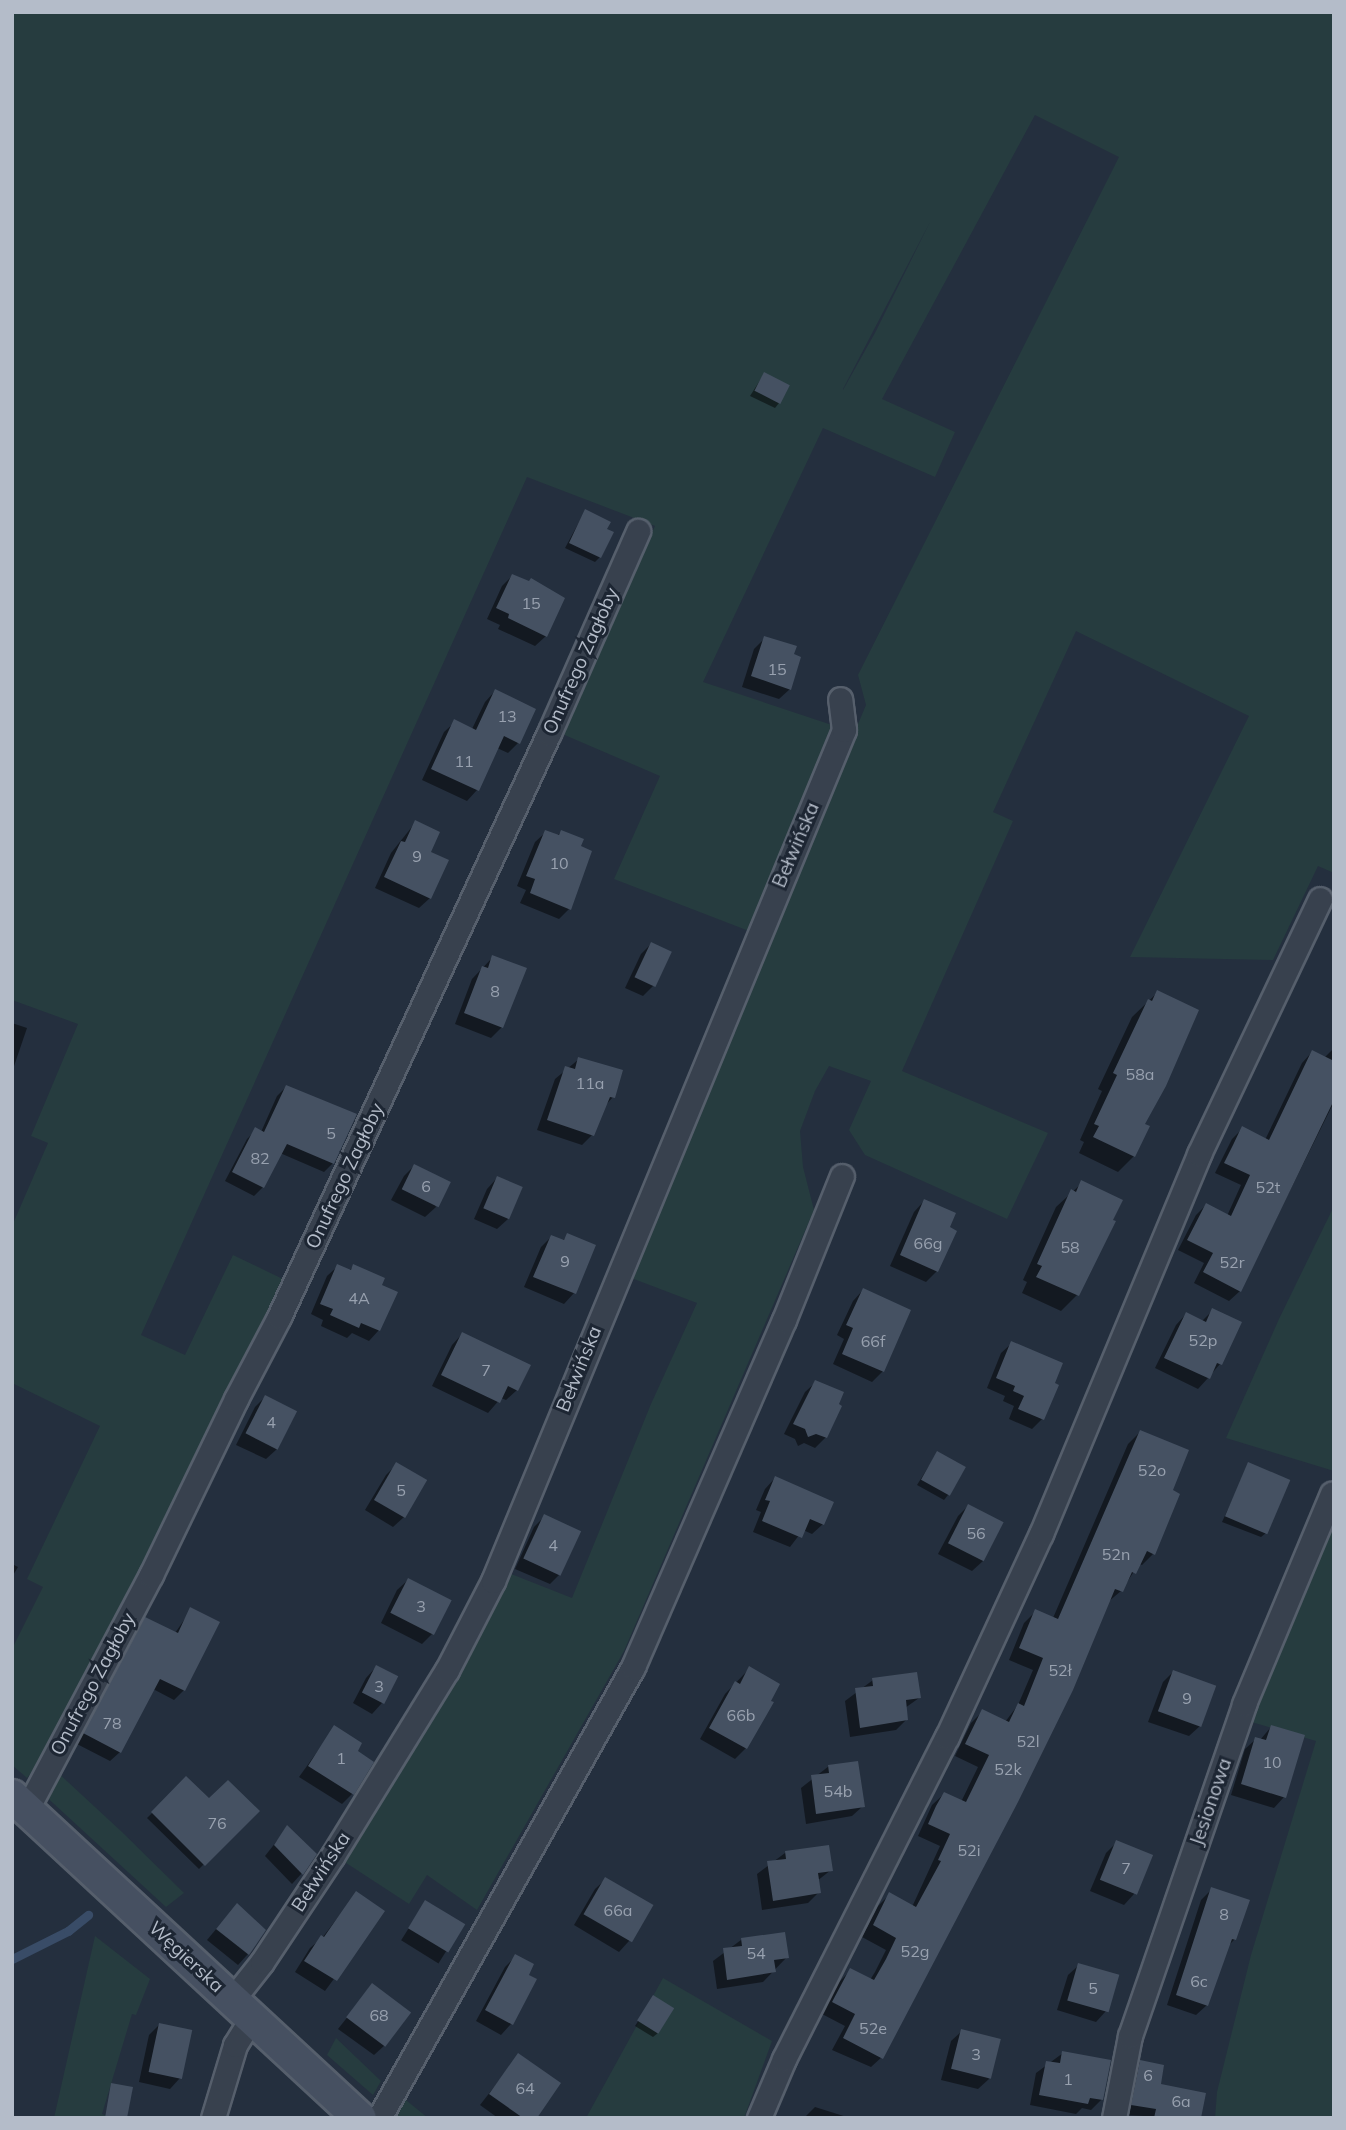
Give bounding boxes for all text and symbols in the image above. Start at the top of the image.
street label: Onufrego Zagłoby [538,584,624,738]
house number: 15 [521,593,541,613]
house number: 15 [767,659,787,679]
house number: 13 [497,706,517,726]
house number: 11 [454,751,474,771]
street label: Bełwińska [768,799,824,891]
house number: 9 [412,846,422,866]
house number: 10 [549,853,569,873]
house number: 8 [490,981,500,1001]
house number: 58a [1126,1064,1154,1084]
house number: 11a [576,1073,604,1093]
street label: Onufrego Zagłoby [301,1099,389,1253]
house number: 5 [326,1123,336,1143]
house number: 82 [250,1148,270,1168]
house number: 6 [421,1176,431,1196]
house number: 52t [1256,1177,1280,1197]
house number: 66g [914,1233,942,1253]
house number: 58 [1060,1237,1080,1257]
house number: 9 [560,1251,570,1271]
house number: 52r [1219,1252,1245,1272]
house number: 4A [348,1288,370,1308]
street label: Bełwińska [551,1323,607,1415]
house number: 52p [1189,1330,1217,1350]
house number: 66f [861,1331,885,1351]
house number: 7 [481,1360,491,1380]
house number: 4 [266,1412,276,1432]
house number: 52o [1138,1460,1166,1480]
house number: 5 [396,1480,406,1500]
house number: 56 [966,1523,986,1543]
house number: 4 [548,1535,558,1555]
house number: 52n [1102,1544,1130,1564]
house number: 3 [416,1596,426,1616]
street label: Onufrego Zagłoby [46,1609,140,1759]
house number: 52ł [1048,1660,1072,1680]
house number: 3 [374,1676,384,1696]
house number: 9 [1182,1688,1192,1708]
house number: 66b [727,1705,755,1725]
house number: 78 [102,1713,122,1733]
house number: 52l [1016,1731,1040,1751]
house number: 1 [336,1748,346,1768]
house number: 10 [1262,1752,1282,1772]
street label: Jesionowa [1185,1755,1237,1849]
house number: 52k [994,1759,1022,1779]
house number: 54b [824,1781,852,1801]
house number: 76 [207,1813,227,1833]
street label: Bełwińska [287,1828,355,1916]
house number: 52i [957,1840,981,1860]
house number: 7 [1121,1858,1131,1878]
house number: 66a [604,1900,632,1920]
house number: 8 [1219,1904,1229,1924]
street label: Węgierska [144,1917,228,1997]
house number: 52g [901,1941,929,1961]
house number: 54 [746,1943,766,1963]
house number: 6c [1190,1971,1208,1991]
house number: 5 [1088,1978,1098,1998]
house number: 68 [369,2005,389,2025]
house number: 52e [859,2018,887,2038]
house number: 3 [971,2044,981,2064]
house number: 6 [1143,2065,1153,2085]
house number: 1 [1063,2069,1073,2089]
house number: 64 [515,2078,535,2098]
house number: 6a [1171,2091,1191,2111]

